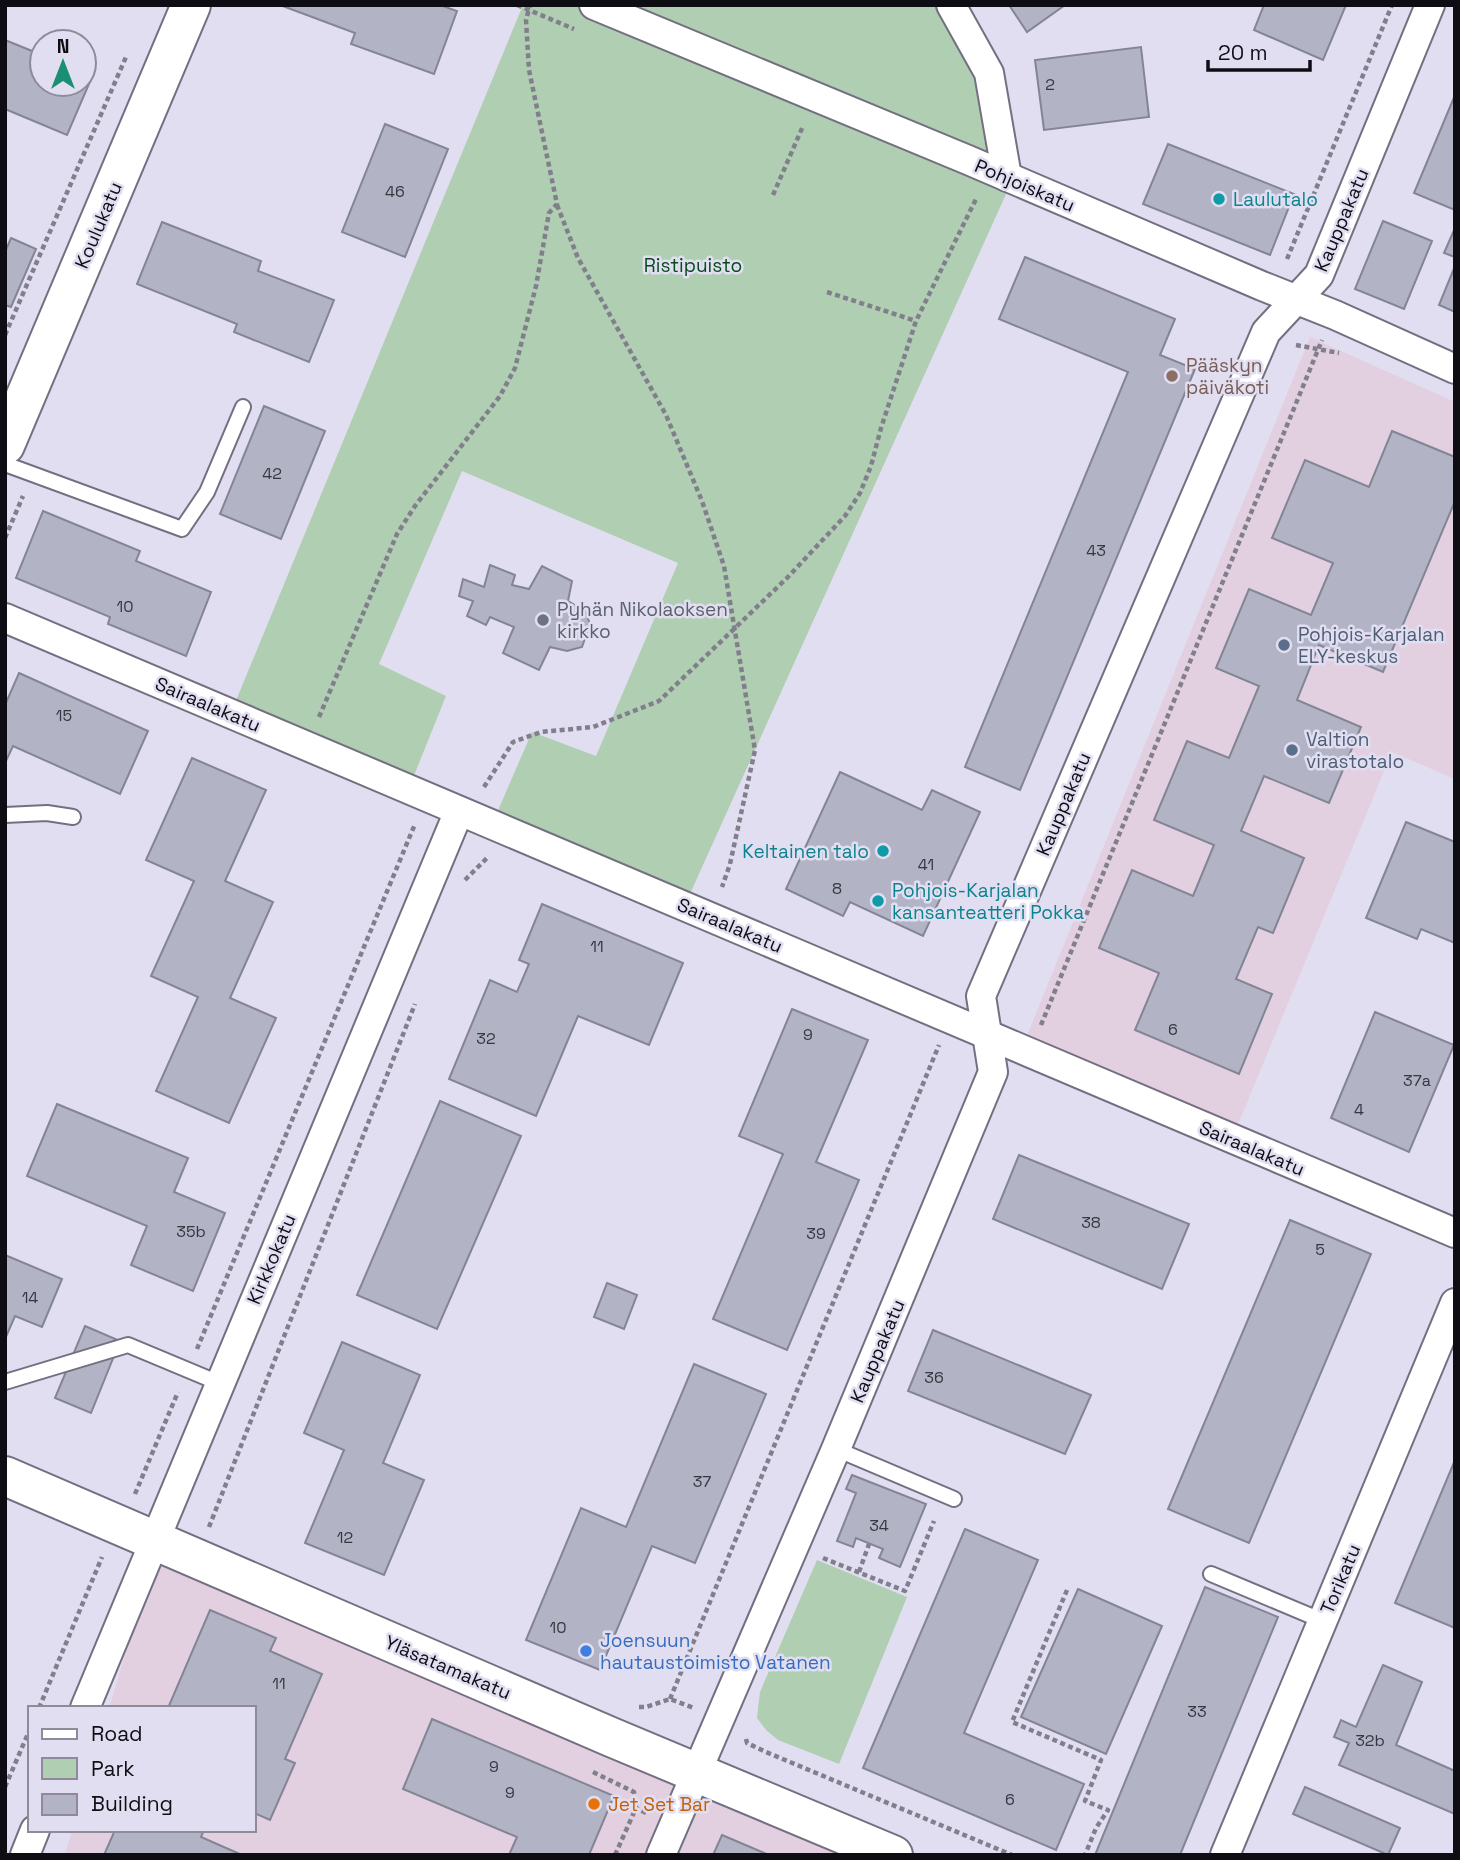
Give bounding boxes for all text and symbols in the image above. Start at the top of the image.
north arrow [28,28,98,98]
scale bar [1208,28,1310,72]
text: N [57,34,69,59]
text: 20 m [1218,39,1268,66]
house number: 2 [1045,74,1055,95]
street label: Pohjoiskatu [971,153,1079,218]
street label: Kauppakatu [1308,165,1374,276]
street label: Koulukatu [69,178,128,272]
house number: 46 [385,181,405,202]
place label: Laulutalo [1233,187,1318,212]
marker: Laulutalo [1211,191,1227,207]
park label: Ristipuisto [644,253,742,278]
place label: Pääskyn päiväkoti [1186,353,1269,400]
marker: Pääskyn päiväkoti [1164,368,1180,384]
house number: 42 [262,463,282,484]
house number: 43 [1086,540,1106,561]
house number: 10 [117,596,133,617]
place label: Pyhän Nikolaoksen kirkko [557,597,728,644]
marker: Pyhän Nikolaoksen kirkko [535,612,551,628]
place label: Pohjois-Karjalan ELY-keskus [1298,622,1445,669]
marker: Pohjois-Karjalan ELY-keskus [1276,637,1292,653]
street label: Sairaalakatu [151,671,264,738]
house number: 15 [56,705,72,726]
place label: Valtion virastotalo [1306,727,1404,774]
marker: Valtion virastotalo [1284,742,1300,758]
street label: Kauppakatu [1030,749,1096,860]
place label: Keltainen talo [742,839,869,864]
marker: Keltainen talo [875,843,891,859]
house number: 41 [918,854,934,875]
house number: 8 [832,878,842,899]
place label: Pohjois-Karjalan kansanteatteri Pokka [892,878,1084,925]
street label: Sairaalakatu [673,892,786,959]
marker: Pohjois-Karjalan kansanteatteri Pokka [870,893,886,909]
house number: 11 [590,936,604,957]
house number: 6 [1168,1019,1178,1040]
house number: 9 [803,1024,813,1045]
house number: 32 [476,1028,496,1049]
house number: 37a [1403,1070,1431,1091]
house number: 4 [1354,1099,1364,1120]
street label: Sairaalakatu [1195,1115,1308,1182]
street label: Kirkkokatu [241,1210,302,1308]
house number: 38 [1081,1212,1101,1233]
house number: 35b [176,1221,206,1242]
house number: 39 [806,1223,826,1244]
house number: 5 [1315,1239,1325,1260]
house number: 14 [22,1287,38,1308]
street label: Kauppakatu [844,1296,910,1407]
house number: 36 [924,1367,944,1388]
house number: 37 [693,1471,711,1492]
house number: 34 [869,1515,889,1536]
house number: 12 [337,1527,353,1548]
street label: Torikatu [1315,1540,1366,1618]
house number: 10 [550,1617,566,1638]
place label: Joensuun hautaustoimisto Vatanen [600,1628,831,1675]
street label: Yläsatamakatu [381,1630,515,1705]
marker: Joensuun hautaustoimisto Vatanen [578,1643,594,1659]
house number: 11 [272,1673,286,1694]
house number: 33 [1187,1701,1207,1722]
legend [28,1706,256,1832]
text: Road [91,1720,143,1747]
house number: 32b [1355,1730,1385,1751]
text: Park [91,1755,135,1782]
house number: 9 [489,1756,499,1777]
house number: 9 [505,1782,515,1803]
house number: 6 [1005,1789,1015,1810]
text: Building [91,1790,173,1817]
place label: Jet Set Bar [608,1792,710,1817]
marker: Jet Set Bar [586,1796,602,1812]

